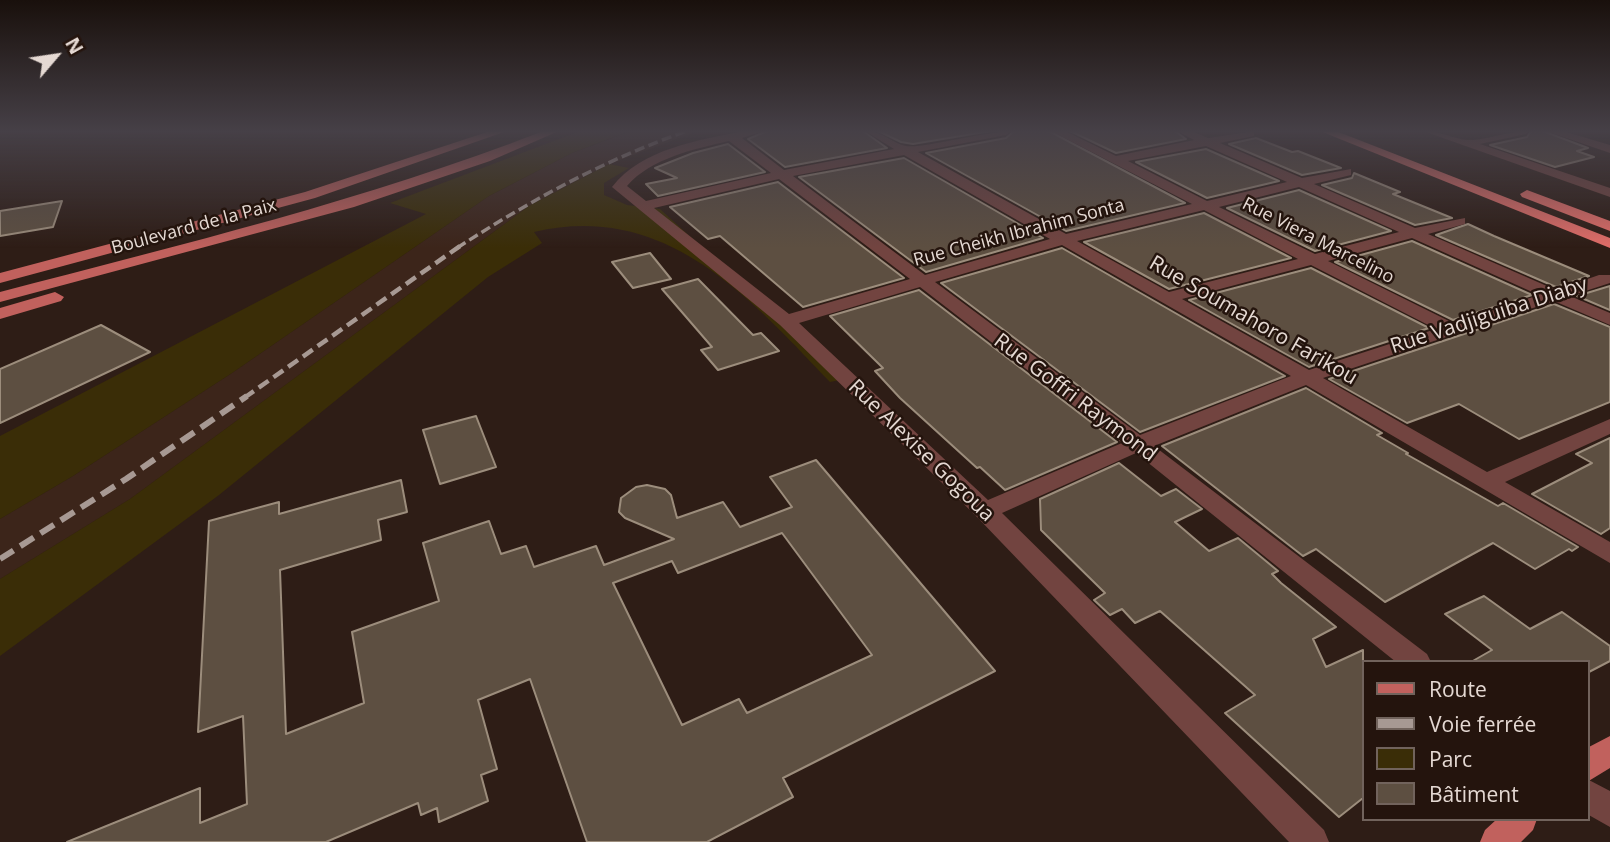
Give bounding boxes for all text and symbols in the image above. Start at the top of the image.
north arrow [21,21,91,91]
text: N [59,33,89,59]
street label: Rue Viera Marcelino [1238,193,1398,289]
street label: Rue Cheikh Ibrahim Sonta [911,194,1127,272]
street label: Boulevard de la Paix [109,195,279,259]
street label: Rue Soumahoro Farikou [1144,251,1362,391]
street label: Rue Vadjiguiba Diaby [1387,272,1591,360]
street label: Rue Goffri Raymond [989,329,1161,467]
street label: Rue Alexise Gogoua [843,375,999,527]
legend [1362,660,1589,821]
text: Route [1429,675,1487,703]
text: Voie ferrée [1429,710,1536,738]
text: Parc [1429,745,1472,773]
text: Bâtiment [1429,780,1519,808]

